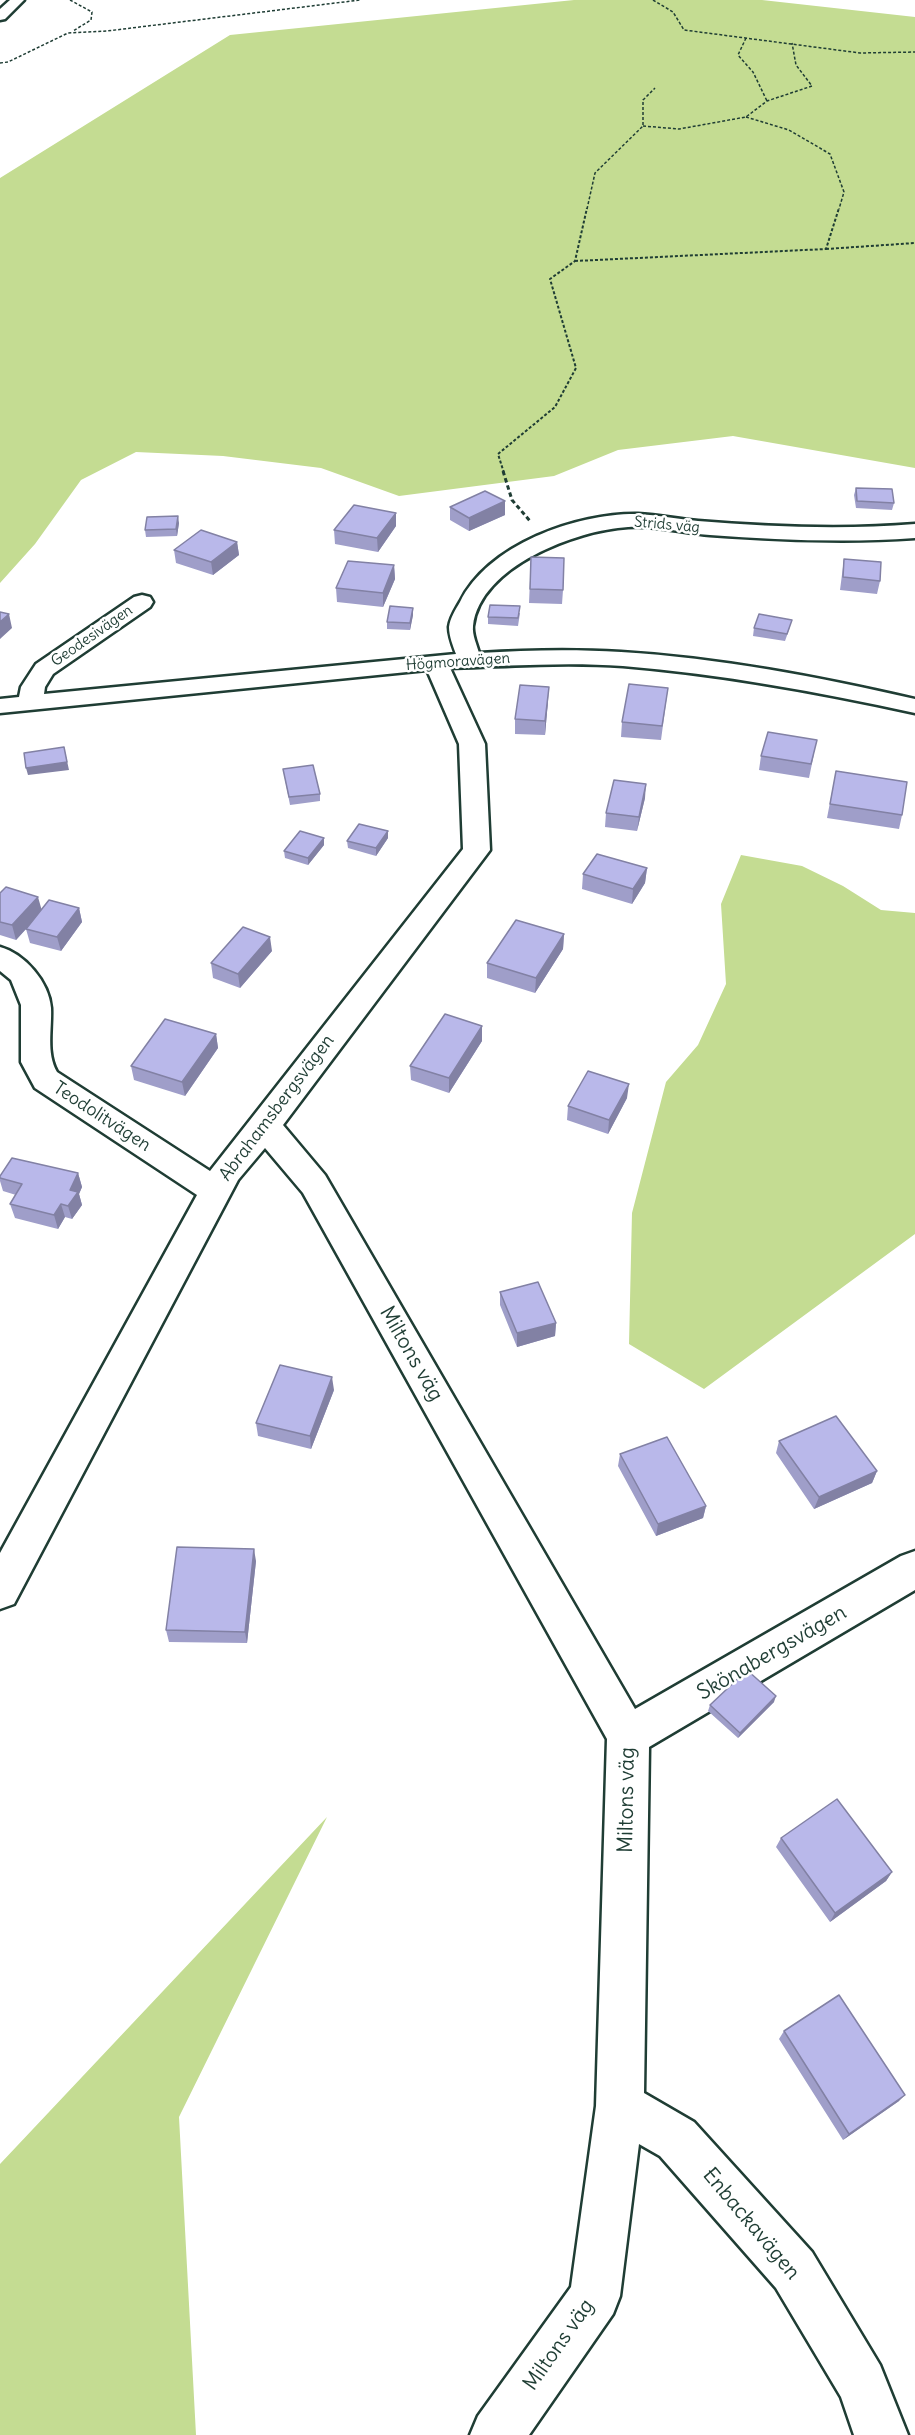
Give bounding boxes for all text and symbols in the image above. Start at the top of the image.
street label: Strids väg [633,513,701,537]
street label: Geodesivägen [48,601,136,671]
street label: Högmoravägen [405,649,511,675]
street label: Abrahamsbergsvägen [215,1031,339,1185]
street label: Teodolitvägen [49,1077,155,1157]
street label: Miltons väg [374,1302,448,1406]
street label: Skönabergsvägen [693,1600,851,1706]
street label: Miltons väg [613,1747,641,1853]
street label: Enbackavägen [697,2163,805,2285]
street label: Miltons väg [518,2295,600,2395]

